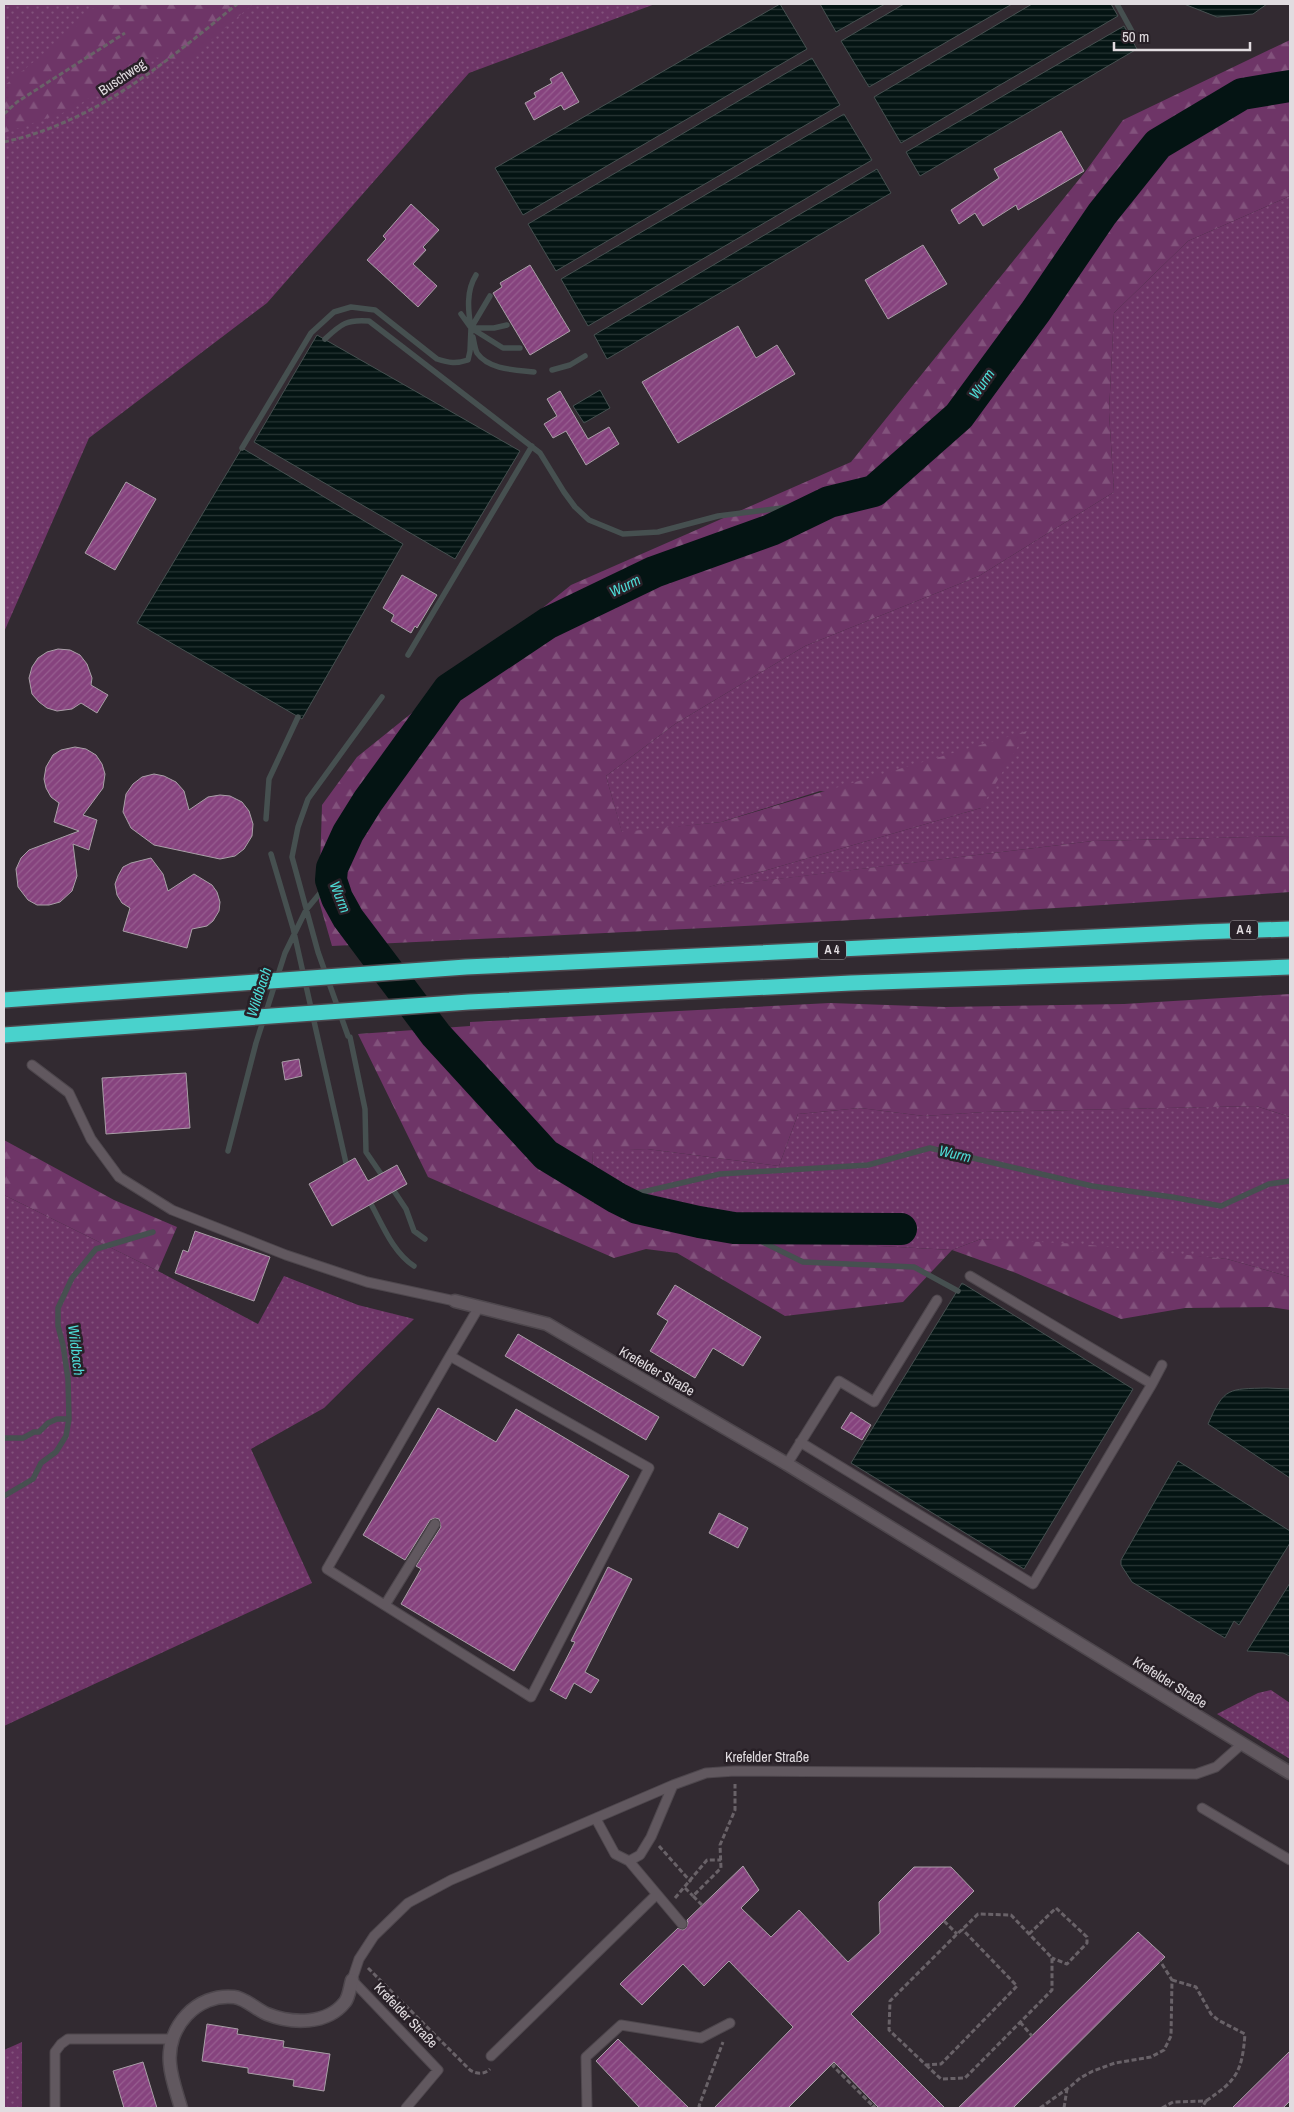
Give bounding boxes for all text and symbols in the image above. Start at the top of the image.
scale bar [1114,20,1250,52]
text: 50 m [1122,26,1149,47]
street label: Buschweg [95,54,149,99]
water label: Wurm [964,364,1000,403]
water label: Wurm [606,569,644,602]
water label: Wurm [325,878,356,916]
road number: A 4 [1230,920,1258,940]
road number: A 4 [818,940,846,960]
water label: Wildbach [241,964,276,1019]
water label: Wurm [937,1140,973,1167]
water label: Wildbach [63,1323,90,1377]
street label: Krefelder Straße [616,1342,698,1400]
street label: Krefelder Straße [1130,1652,1210,1712]
street label: Krefelder Straße [725,1748,809,1766]
street label: Krefelder Straße [370,1978,442,2052]

